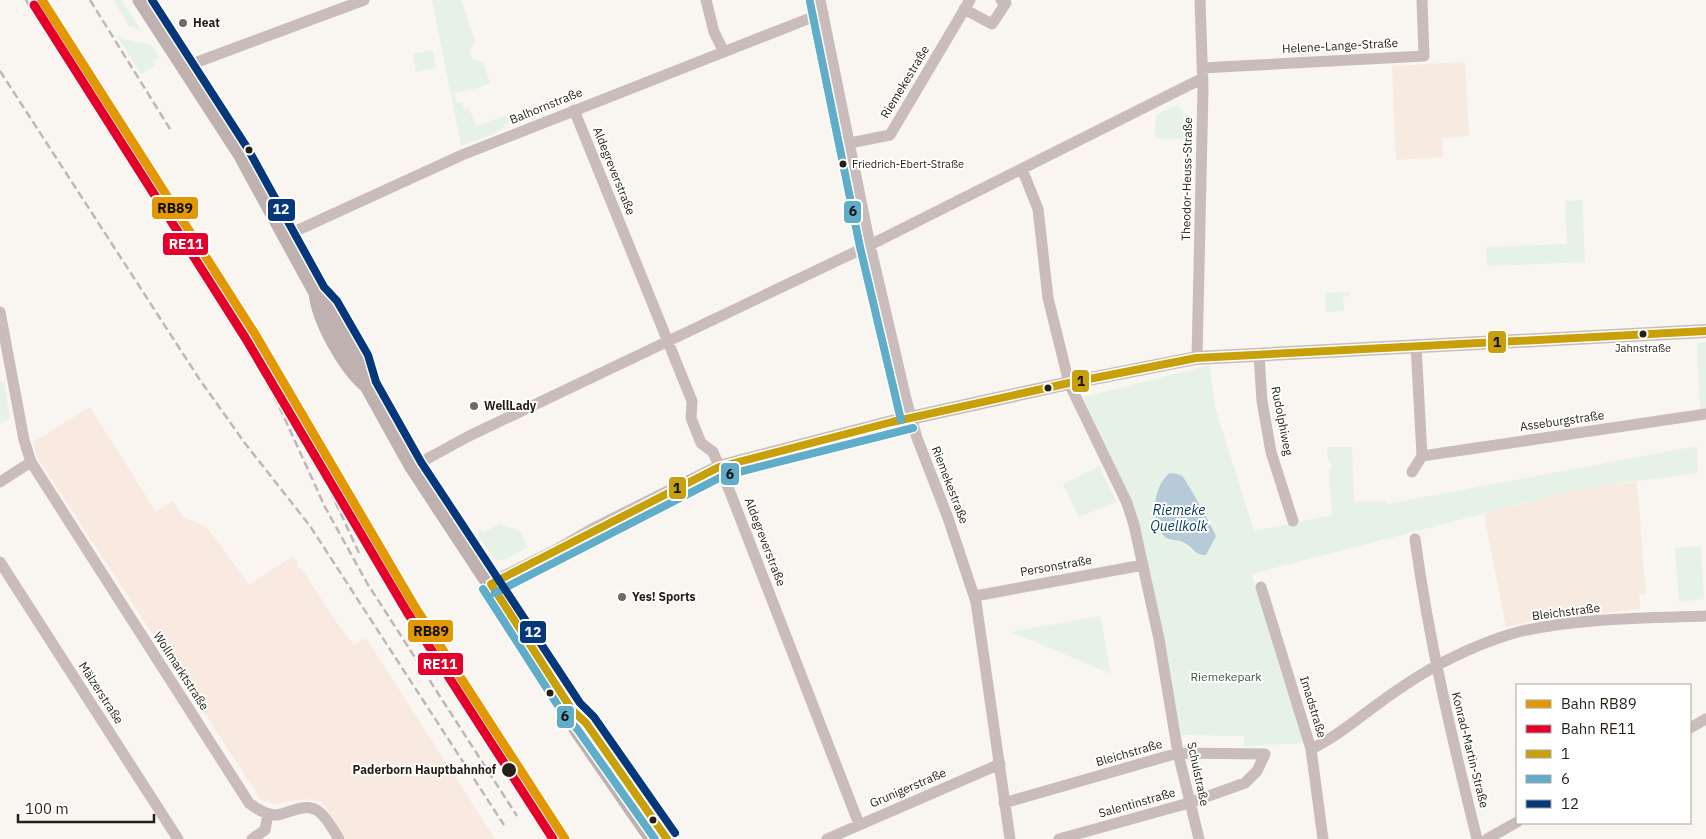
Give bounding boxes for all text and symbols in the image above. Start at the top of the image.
place label: Heat [193,15,220,30]
marker: Heat [177,17,189,29]
street label: Helene-Lange-Straße [1282,35,1399,56]
street label: Riemekestraße [877,42,932,121]
street label: Balhornstraße [507,84,585,127]
street label: Theodor-Heuss-Straße [1178,117,1195,241]
street label: Aldegreverstraße [590,125,639,217]
unlabelled marker [244,145,254,155]
place label: Friedrich-Ebert-Straße [852,157,964,171]
marker: Friedrich-Ebert-Straße [838,159,848,169]
line badge: RB89 [151,196,199,220]
line badge: 12 [267,198,296,222]
text: RB89 [157,199,193,217]
text: 12 [273,200,289,218]
line badge: 6 [843,200,862,224]
text: 6 [849,202,857,220]
line badge: RE11 [162,232,209,256]
text: RE11 [169,235,204,253]
marker: Jahnstraße [1638,329,1648,339]
line badge: 1 [1487,330,1507,354]
text: 1 [1493,333,1502,351]
place label: Jahnstraße [1615,341,1671,355]
line badge: 1 [1071,369,1090,393]
text: 1 [1077,372,1086,390]
unlabelled marker [1043,383,1053,393]
street label: Rudolphiweg [1268,385,1297,457]
place label: WellLady [484,398,537,413]
marker: WellLady [468,400,480,412]
street label: Asseburgstraße [1519,407,1606,434]
street label: Riemekestraße [929,444,972,526]
line badge: 6 [720,462,740,486]
text: 6 [726,465,734,483]
line badge: 1 [668,476,687,500]
text: 1 [673,479,682,497]
street label: Aldegreverstraße [742,495,789,589]
water label: Riemeke Quellkolk [1150,501,1208,535]
street label: Personstraße [1019,552,1093,579]
place label: Yes! Sports [632,589,696,604]
marker: Yes! Sports [616,591,628,603]
street label: Bleichstraße [1531,600,1601,623]
line badge: RB89 [407,619,454,643]
line badge: 12 [519,620,547,644]
text: RB89 [413,622,449,640]
text: 12 [525,623,541,641]
street label: Wollmarktstraße [151,629,213,713]
line badge: RE11 [417,652,464,676]
text: RE11 [423,655,458,673]
street label: Mälzerstraße [76,659,127,727]
park label: Riemekepark [1190,669,1262,684]
street label: Imadstraße [1297,674,1330,740]
legend [1516,684,1691,824]
unlabelled marker [545,688,555,698]
street label: Konrad-Martin-Straße [1449,690,1492,810]
text: Bahn RB89 [1561,694,1637,713]
line badge: 6 [556,705,575,729]
text: 6 [561,707,569,725]
text: Bahn RE11 [1561,719,1636,738]
street label: Bleichstraße [1094,736,1164,769]
street label: Schulstraße [1184,741,1213,808]
text: 1 [1561,744,1570,763]
marker: Paderborn Hauptbahnhof [500,761,518,779]
place label: Paderborn Hauptbahnhof [353,762,497,777]
street label: Grunigerstraße [867,765,949,810]
text: 6 [1561,769,1570,788]
street label: Salentinstraße [1097,784,1177,821]
scale bar [18,792,154,824]
text: 12 [1561,794,1579,813]
text: 100 m [25,799,69,818]
unlabelled marker [648,815,658,825]

